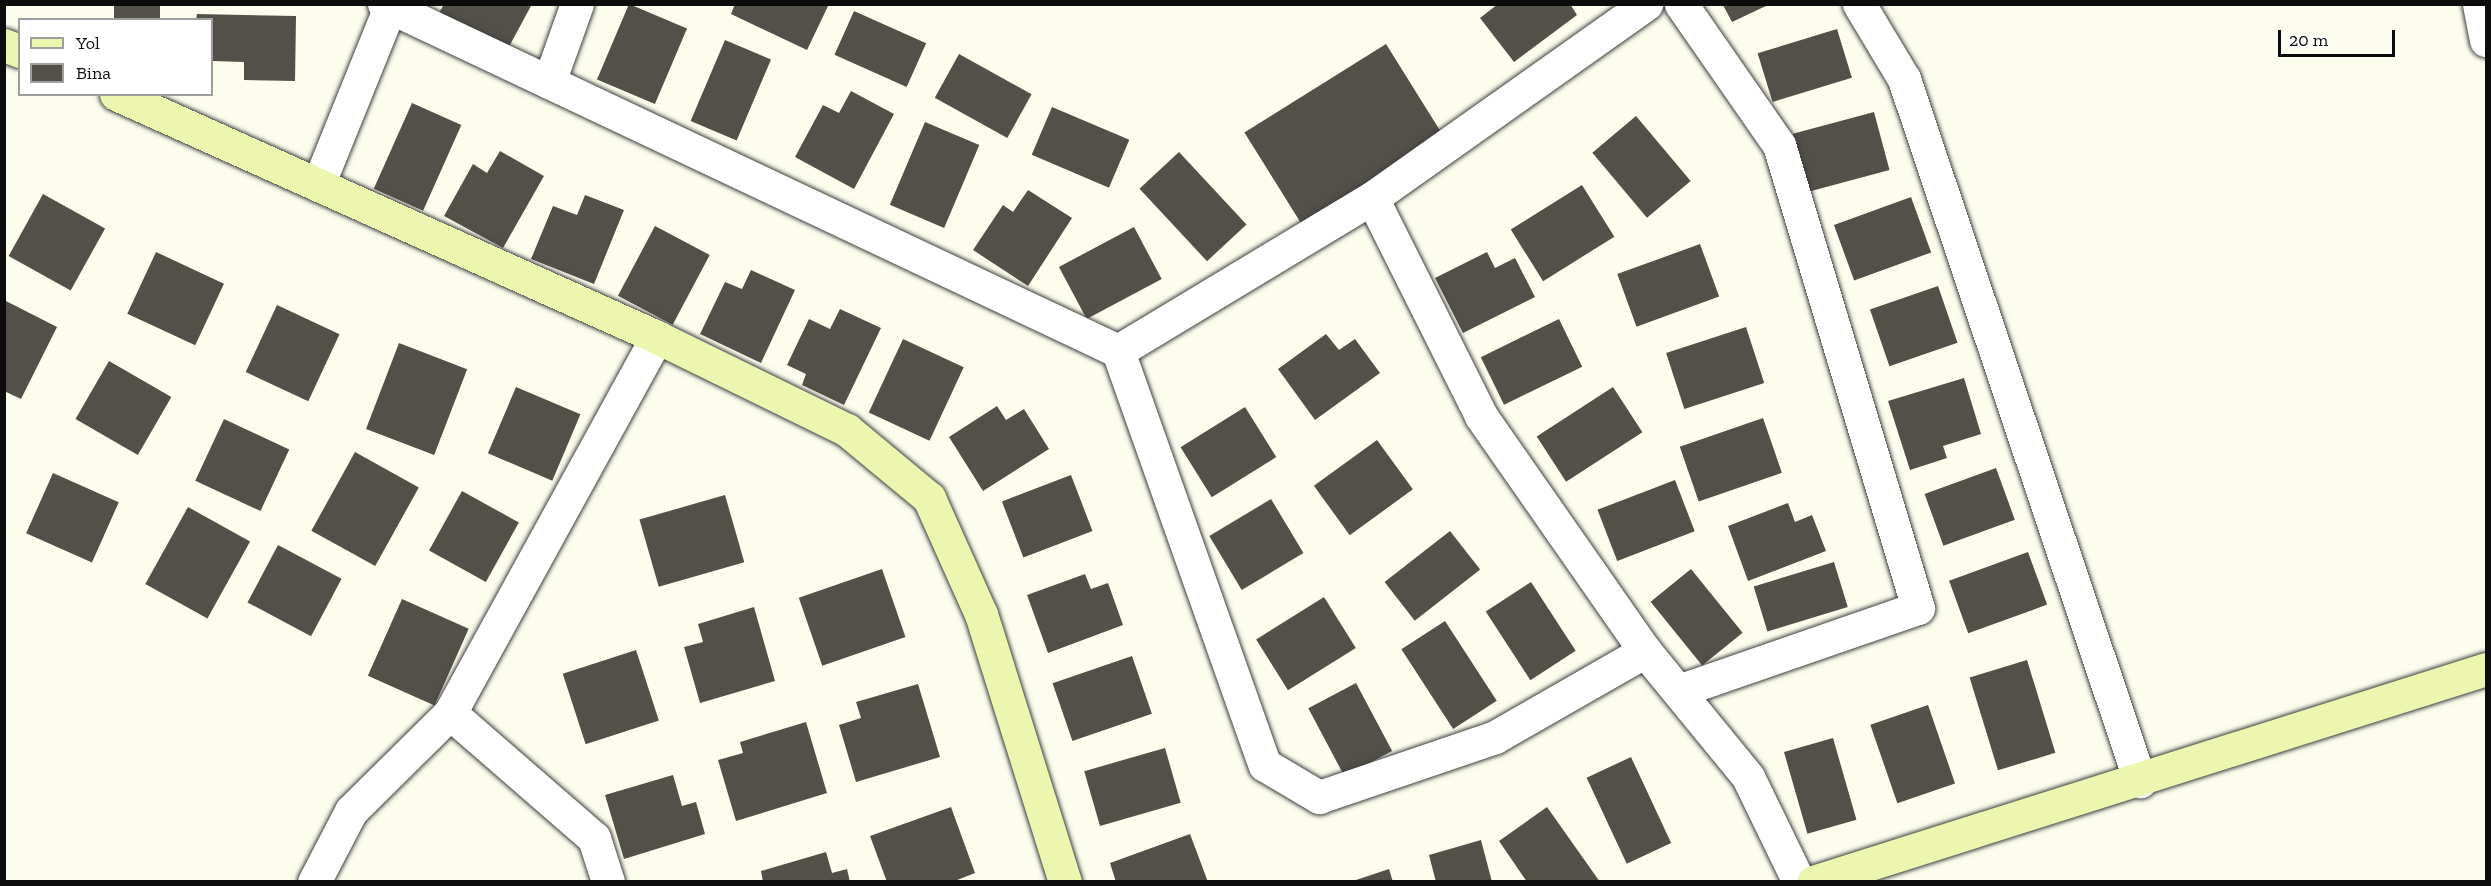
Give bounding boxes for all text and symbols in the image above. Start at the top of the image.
legend [18,18,213,96]
scale bar [2281,18,2398,56]
text: 20 m [2289,29,2328,51]
text: Yol [76,32,100,54]
text: Bina [76,62,111,84]

